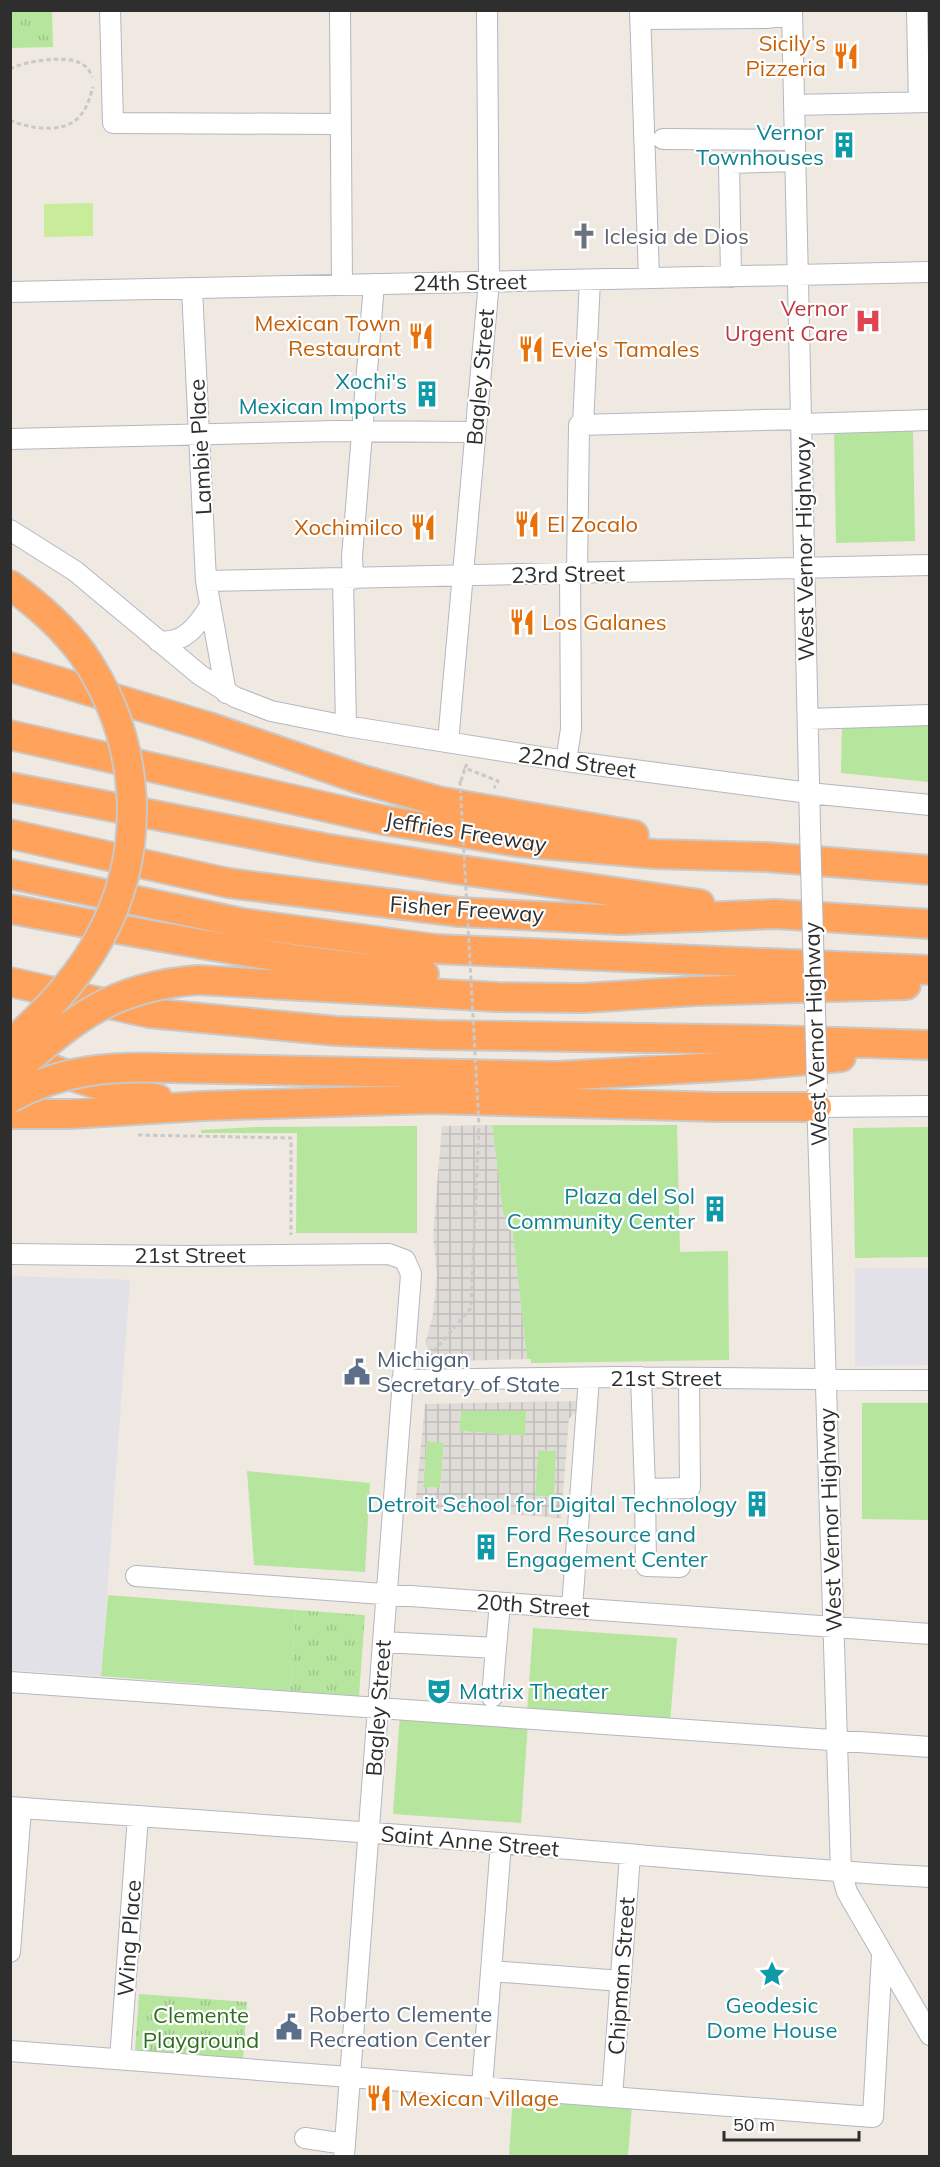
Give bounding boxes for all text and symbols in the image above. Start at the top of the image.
place label: Sicily’s Pizzeria [745,29,826,82]
restaurant icon: Sicily’s Pizzeria [831,41,861,71]
place label: Vernor Townhouses [696,118,824,171]
building icon: Vernor Townhouses [829,130,859,160]
church icon: Iclesia de Dios [569,221,599,251]
place label: Iclesia de Dios [604,222,749,250]
street label: 24th Street [413,267,527,297]
place label: Vernor Urgent Care [725,294,848,347]
hospital icon: Vernor Urgent Care [853,306,883,336]
street label: Bagley Street [460,307,500,446]
place label: Mexican Town Restaurant [255,309,401,362]
restaurant icon: Mexican Town Restaurant [406,321,436,351]
restaurant icon: Evie's Tamales [516,334,546,364]
place label: Evie's Tamales [551,335,700,363]
place label: Xochi's Mexican Imports [239,367,407,420]
street label: Lambie Place [182,378,218,516]
building icon: Xochi's Mexican Imports [412,379,442,409]
street label: West Vernor Highway [788,436,820,661]
restaurant icon: El Zocalo [512,509,542,539]
place label: El Zocalo [547,510,638,538]
restaurant icon: Xochimilco [408,512,438,542]
place label: Xochimilco [294,513,403,541]
street label: 23rd Street [511,559,626,589]
restaurant icon: Los Galanes [507,607,537,637]
place label: Los Galanes [542,608,667,636]
street label: 22nd Street [516,740,638,784]
street label: Jeffries Freeway [383,805,549,859]
street label: Fisher Freeway [389,890,545,928]
street label: West Vernor Highway [797,921,833,1147]
place label: Plaza del Sol Community Center [507,1182,695,1235]
building icon: Plaza del Sol Community Center [700,1194,730,1224]
street label: 21st Street [134,1241,246,1269]
place label: Michigan Secretary of State [377,1345,560,1398]
public building icon: Michigan Secretary of State [342,1357,372,1387]
street label: 21st Street [610,1364,722,1392]
street label: West Vernor Highway [812,1407,848,1633]
building icon: Detroit School for Digital Technology [742,1489,772,1519]
place label: Detroit School for Digital Technology [367,1490,737,1518]
place label: Ford Resource and Engagement Center [506,1520,708,1573]
building icon: Ford Resource and Engagement Center [471,1532,501,1562]
street label: 20th Street [475,1587,591,1623]
street label: Bagley Street [359,1639,397,1777]
theatre icon: Matrix Theater [424,1676,454,1706]
place label: Matrix Theater [459,1677,608,1705]
street label: Saint Anne Street [380,1819,561,1863]
street label: Wing Place [111,1879,147,1997]
street label: Chipman Street [602,1896,641,2056]
place icon: Geodesic Dome House [757,1959,787,1989]
place label: Geodesic Dome House [706,1991,838,2044]
place label: Roberto Clemente Recreation Center [309,2000,492,2053]
park label: Clemente Playground [143,2001,259,2054]
public building icon: Roberto Clemente Recreation Center [274,2012,304,2042]
restaurant icon: Mexican Village [364,2083,394,2113]
place label: Mexican Village [399,2084,559,2112]
scale bar [724,2104,859,2142]
text: 50 m [733,2113,775,2136]

